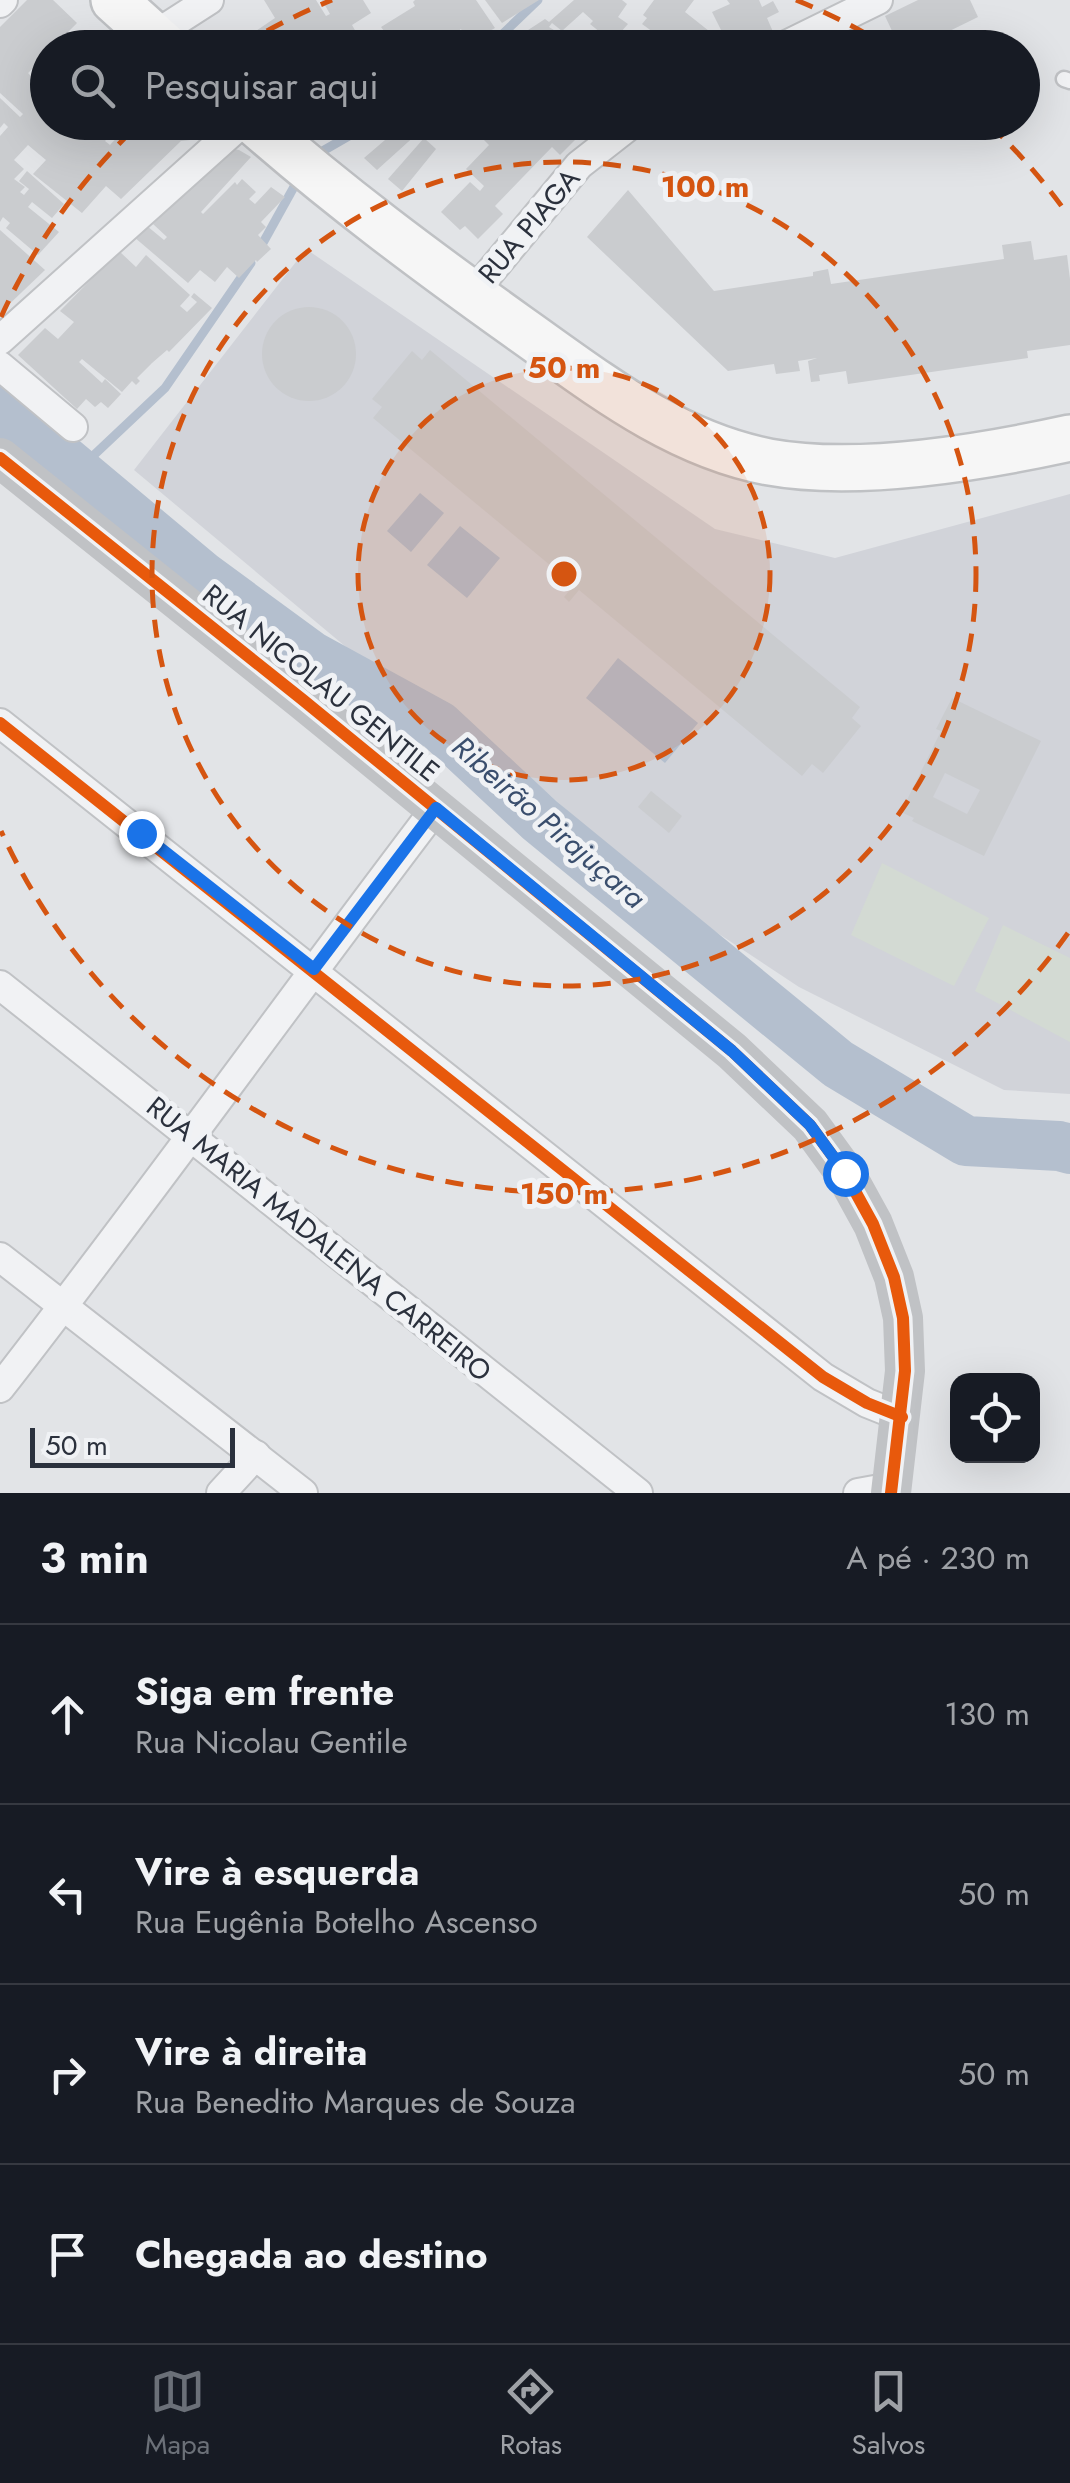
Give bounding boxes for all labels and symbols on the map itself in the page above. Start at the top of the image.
street label: RUA PIAGA [469,159,590,293]
text: 100 m [661,165,749,208]
text: 50 m [528,346,600,389]
centre of rings [546,556,582,592]
street label: RUA NICOLAU GENTILE [194,574,448,792]
water label: Ribeirão Pirajuçara [443,726,656,919]
route end [119,811,165,857]
street label: RUA MARIA MADALENA CARREIRO [138,1087,500,1391]
route start [823,1151,869,1197]
text: 150 m [520,1172,608,1215]
scale bar [30,1423,235,1468]

